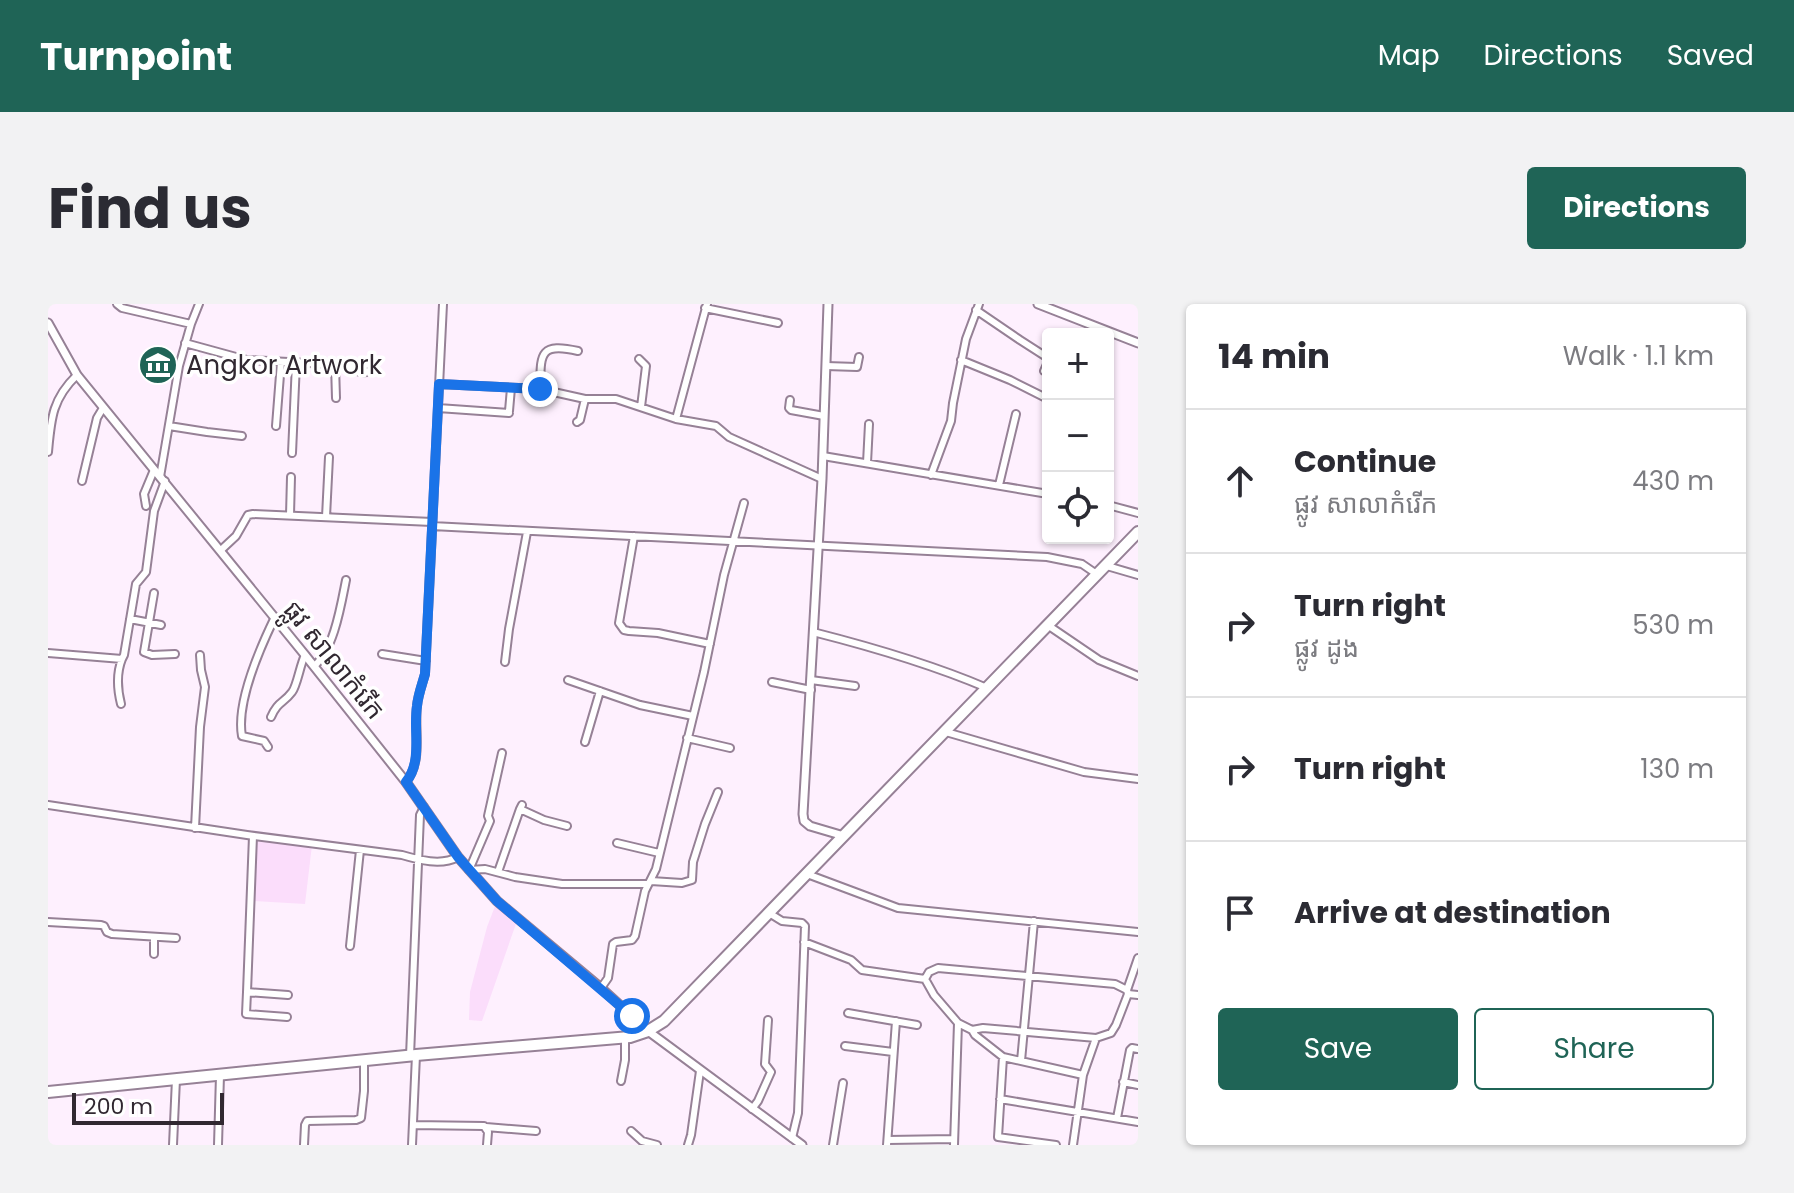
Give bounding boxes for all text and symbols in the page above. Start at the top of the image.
text: Turnpoint [40,30,232,83]
text: Map [1378,36,1440,75]
text: Directions [1484,36,1623,75]
text: Saved [1667,36,1754,75]
button: Directions [1527,167,1746,249]
text: Find us [48,169,252,248]
map controls [1042,328,1114,544]
button: + [1042,328,1114,400]
text: 14 min [1218,332,1330,380]
text: Walk · 1.1 km [1563,338,1714,374]
museum icon: Angkor Artwork [137,344,179,386]
place label: Angkor Artwork [186,347,383,383]
route end [522,371,558,407]
button: − [1042,400,1114,472]
text: Continue [1294,440,1436,483]
icon: ahead [1218,459,1262,503]
text: 430 m [1632,463,1714,499]
button: locate [1042,472,1114,544]
text: ផ្លូវ សាលាកំរើក [1294,486,1437,522]
text: Turn right [1294,584,1446,627]
street label: ផ្លូវ សាលាកំរើក [271,593,393,731]
icon: right [1218,603,1262,647]
text: 530 m [1632,607,1714,643]
text: ផ្លូវ ដូង [1294,630,1359,666]
icon: right [1218,747,1262,791]
text: Turn right [1294,747,1446,790]
text: 130 m [1640,751,1714,787]
icon: arrive [1218,891,1262,935]
text: Arrive at destination [1294,891,1611,934]
route start [614,998,650,1034]
button: Save [1218,1008,1458,1090]
button: Share [1474,1008,1714,1090]
scale bar [72,1089,224,1125]
text: 200 m [84,1091,153,1122]

